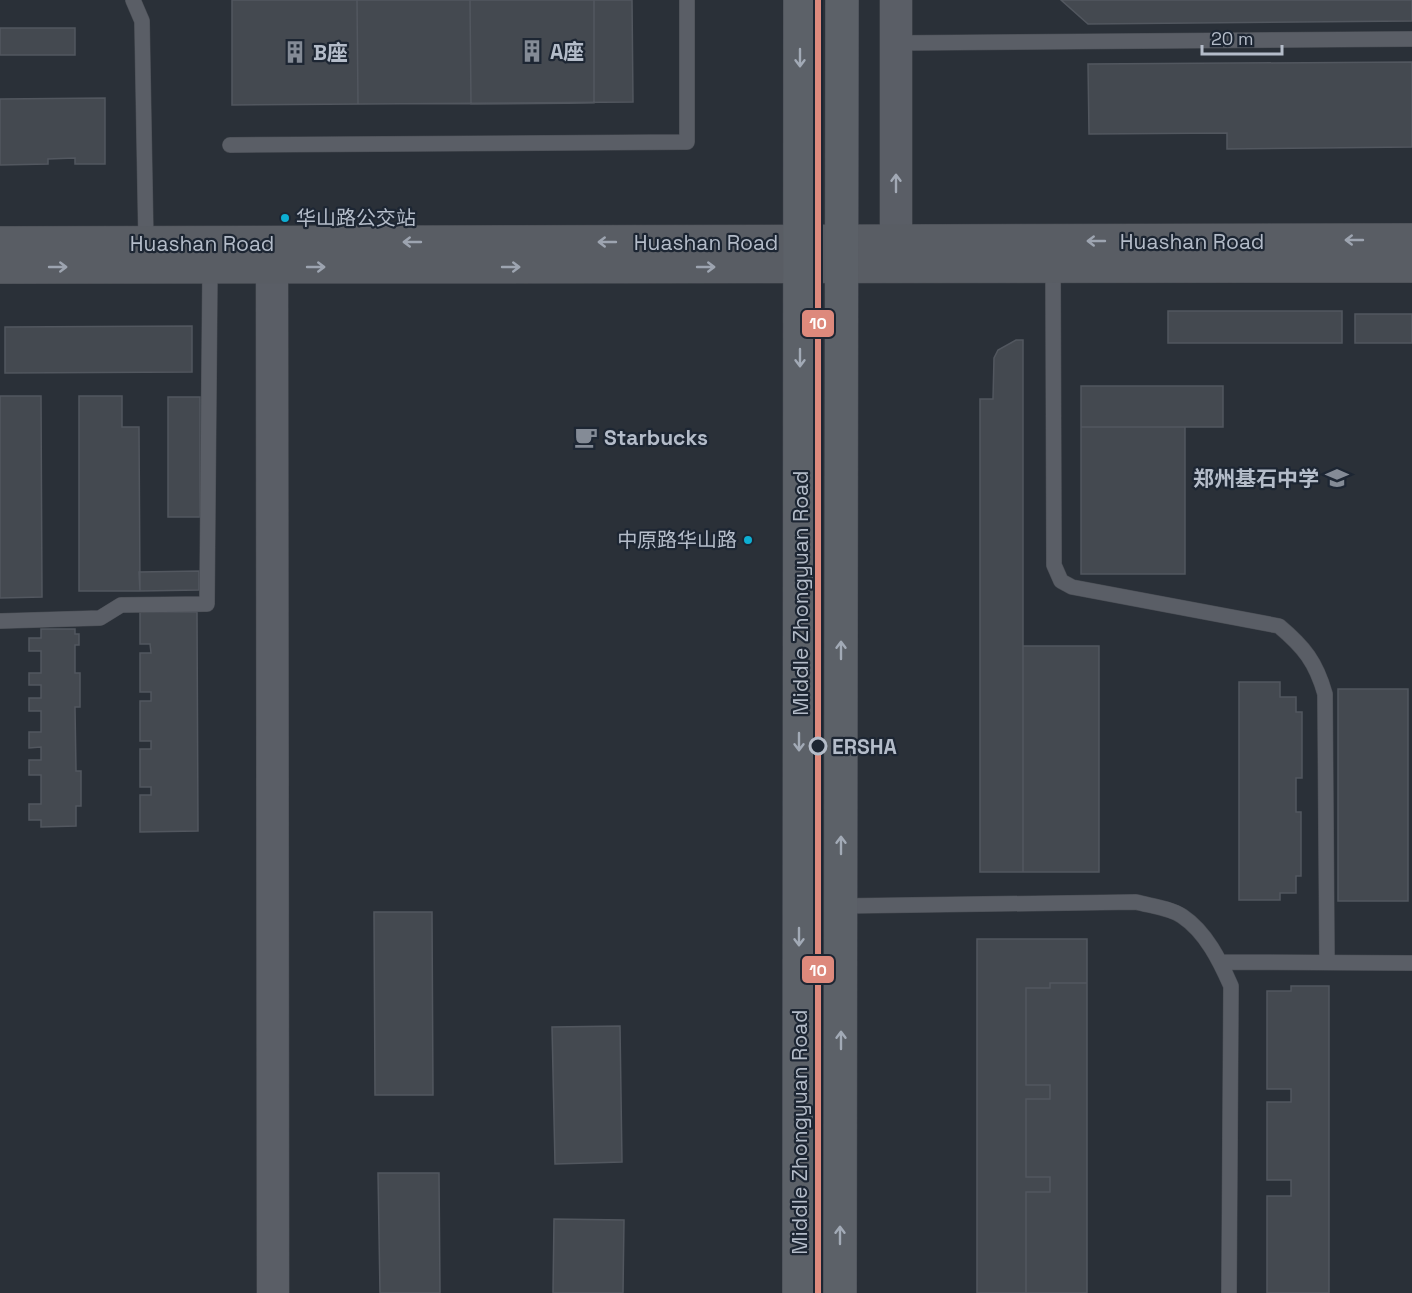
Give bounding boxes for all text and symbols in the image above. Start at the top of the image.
scale bar [1202,18,1282,56]
text: 20 m [1211,27,1254,50]
building icon: A座 [519,38,545,64]
place label: A座 [550,38,584,65]
building icon: B座 [282,39,308,65]
place label: B座 [313,39,348,66]
one-way arrow [794,48,806,68]
one-way arrow [890,174,902,194]
place label: 华山路公交站 [296,205,416,231]
marker: 华山路公交站 [279,212,291,224]
street label: Huashan Road [1120,228,1264,255]
street label: Huashan Road [634,229,778,256]
street label: Huashan Road [130,230,274,257]
one-way arrow [1344,234,1364,246]
one-way arrow [1086,235,1106,247]
one-way arrow [402,236,422,248]
one-way arrow [597,236,617,248]
one-way arrow [48,261,68,273]
one-way arrow [306,261,326,273]
one-way arrow [501,261,521,273]
one-way arrow [696,261,716,273]
line badge: 10 [801,309,835,338]
text: 10 [809,313,827,334]
one-way arrow [794,348,806,368]
cafe icon: Starbucks [573,424,599,450]
place label: Starbucks [604,424,708,451]
place label: 郑州基石中学 [1193,465,1319,492]
school or university icon: 郑州基石中学 [1324,465,1350,491]
street label: Middle Zhongyuan Road [787,470,814,716]
place label: 中原路华山路 [617,527,737,553]
marker: 中原路华山路 [742,534,754,546]
one-way arrow [835,640,847,660]
one-way arrow [793,732,805,752]
place label: ERSHA [832,733,897,760]
marker: ERSHA [809,737,827,755]
one-way arrow [835,835,847,855]
one-way arrow [793,927,805,947]
line badge: 10 [801,955,835,984]
text: 10 [809,960,827,981]
street label: Middle Zhongyuan Road [786,1009,813,1255]
one-way arrow [835,1030,847,1050]
one-way arrow [834,1225,846,1245]

